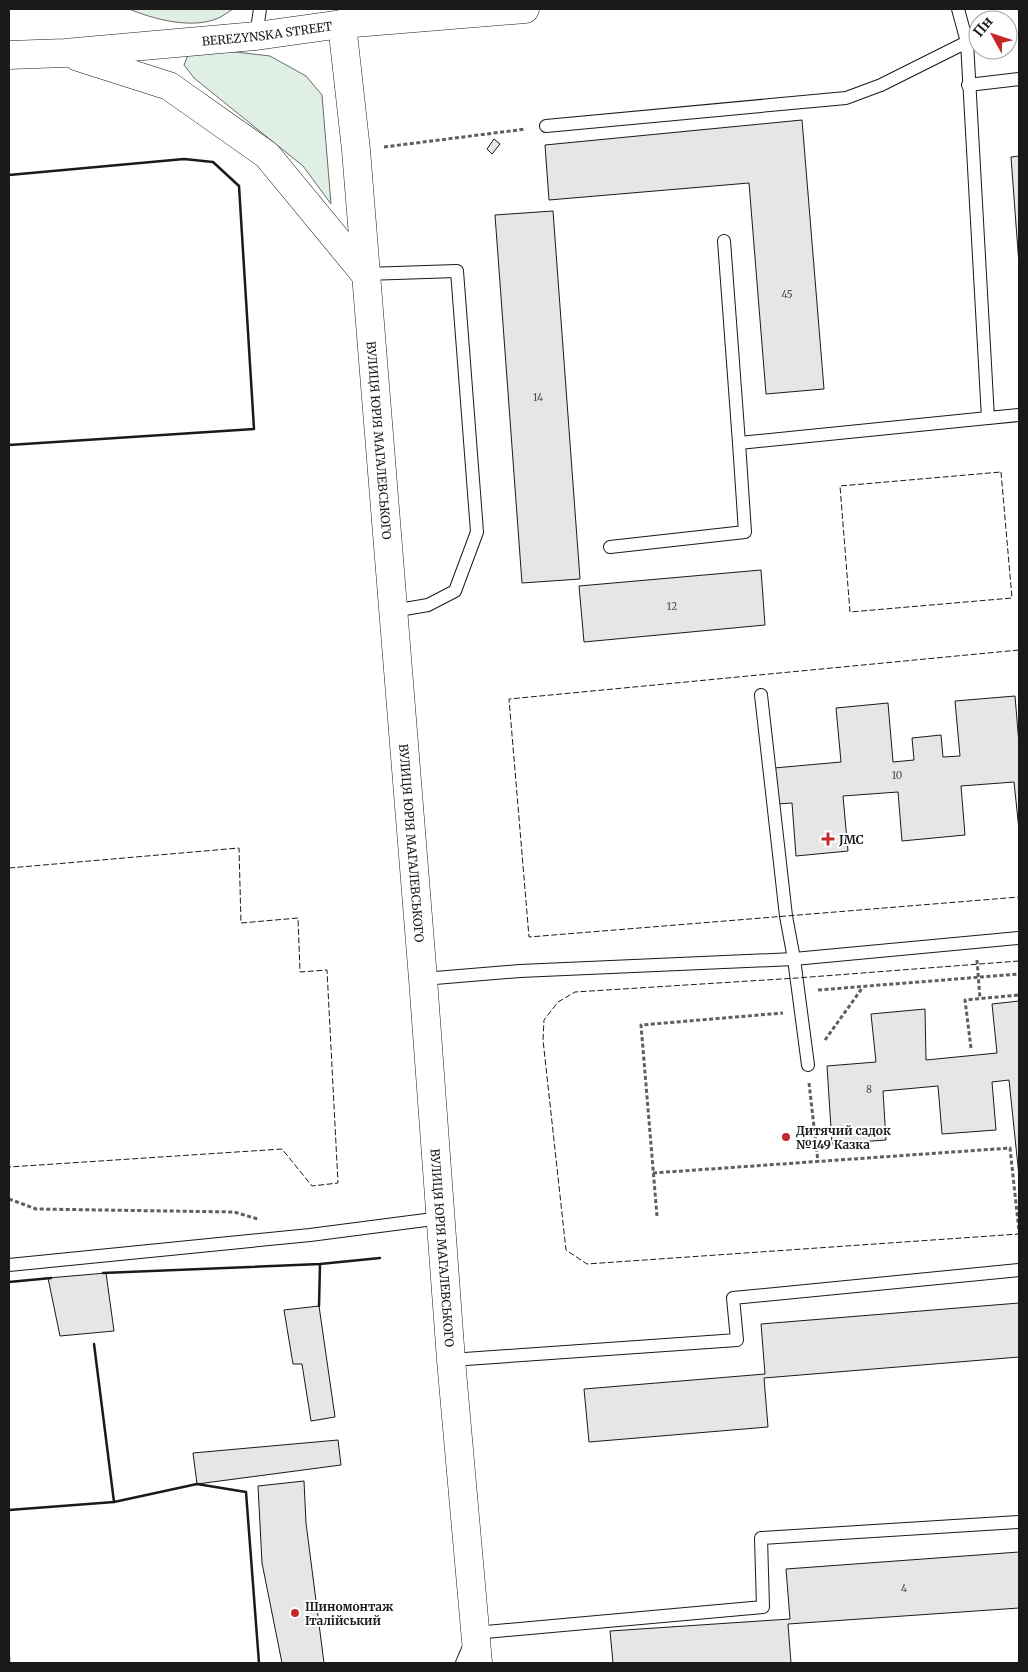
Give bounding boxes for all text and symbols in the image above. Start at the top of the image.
north arrow [968,10,1018,60]
text: Пн [969,13,997,40]
street label: BEREZYNSKA STREET [201,18,334,48]
house number: 45 [781,288,793,301]
street label: ВУЛИЦЯ ЮРІЯ МАГАЛЕВСЬКОГО [364,340,395,540]
house number: 14 [533,391,543,404]
house number: 12 [667,600,677,613]
street label: ВУЛИЦЯ ЮРІЯ МАГАЛЕВСЬКОГО [397,743,428,943]
house number: 10 [892,769,902,782]
marker: JMC [821,832,835,846]
place label: JMC [838,832,864,847]
house number: 8 [866,1083,872,1096]
place label: Дитячий садок №149 Казка [796,1123,891,1152]
marker: Дитячий садок №149 Казка [780,1131,792,1143]
street label: ВУЛИЦЯ ЮРІЯ МАГАЛЕВСЬКОГО [428,1148,458,1348]
house number: 4 [901,1582,907,1595]
place label: Шиномонтаж Італійський [305,1599,394,1628]
marker: Шиномонтаж Італійський [289,1607,301,1619]

